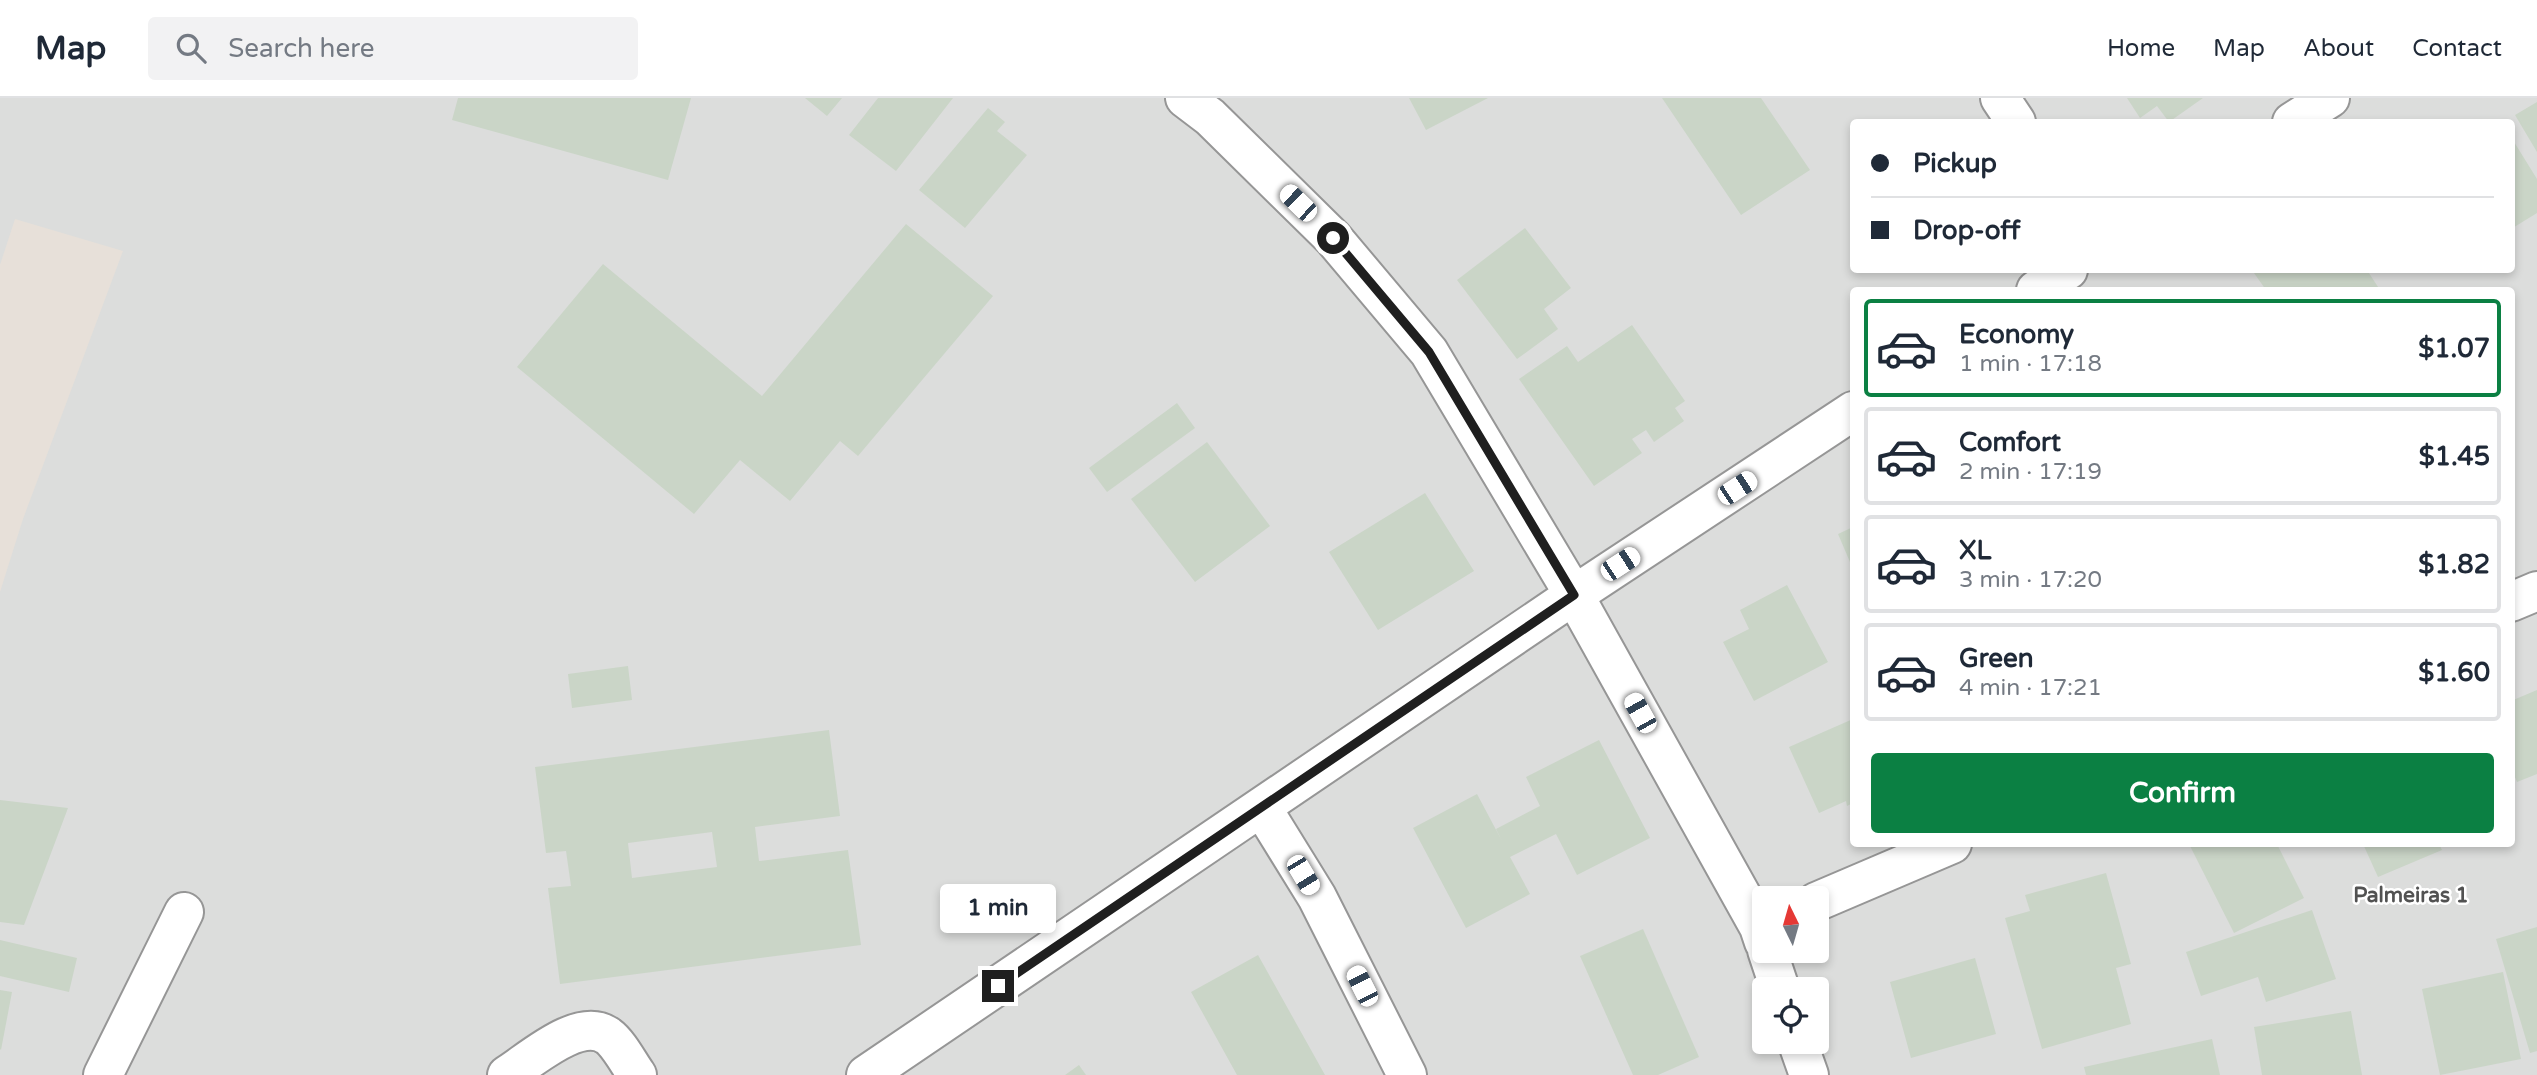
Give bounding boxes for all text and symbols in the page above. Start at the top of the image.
search box [148,17,638,80]
text: Map [35,29,106,68]
icon: search [172,29,210,67]
text: Search here [228,33,374,64]
text: Home [2107,34,2175,63]
text: Map [2213,34,2265,63]
text: About [2303,34,2374,63]
text: Contact [2412,34,2502,63]
text: Pickup [1913,148,1997,179]
car [1276,181,1321,225]
text: Drop-off [1913,215,2020,246]
route start [1317,222,1349,254]
icon: car [1875,317,1938,380]
text: Economy [1959,319,2074,350]
text: $1.07 [2418,333,2490,364]
text: 1 min · 17:18 [1959,350,2102,378]
icon: car [1875,425,1938,488]
text: Comfort [1959,427,2061,458]
text: $1.45 [2419,441,2490,472]
text: 2 min · 17:19 [1959,458,2102,486]
car [1714,468,1761,508]
icon: car [1875,533,1938,596]
text: XL [1959,535,1991,566]
car [1597,544,1644,584]
text: $1.82 [2418,549,2490,580]
text: 3 min · 17:20 [1959,566,2102,594]
icon: car [1875,641,1938,704]
text: Green [1959,643,2034,674]
text: $1.60 [2418,657,2490,688]
text: 4 min · 17:21 [1959,674,2102,702]
car [1621,690,1660,736]
button: Confirm [1871,753,2494,833]
car [1284,852,1323,898]
district label: Palmeiras 1 [2353,883,2469,908]
callout: 1 min [940,884,1056,934]
north arrow [1752,886,1829,962]
map controls [1752,886,1829,1054]
text: 1 min [967,894,1029,922]
car [1344,963,1381,1009]
route end [982,970,1014,1002]
button: locate [1752,977,1829,1054]

